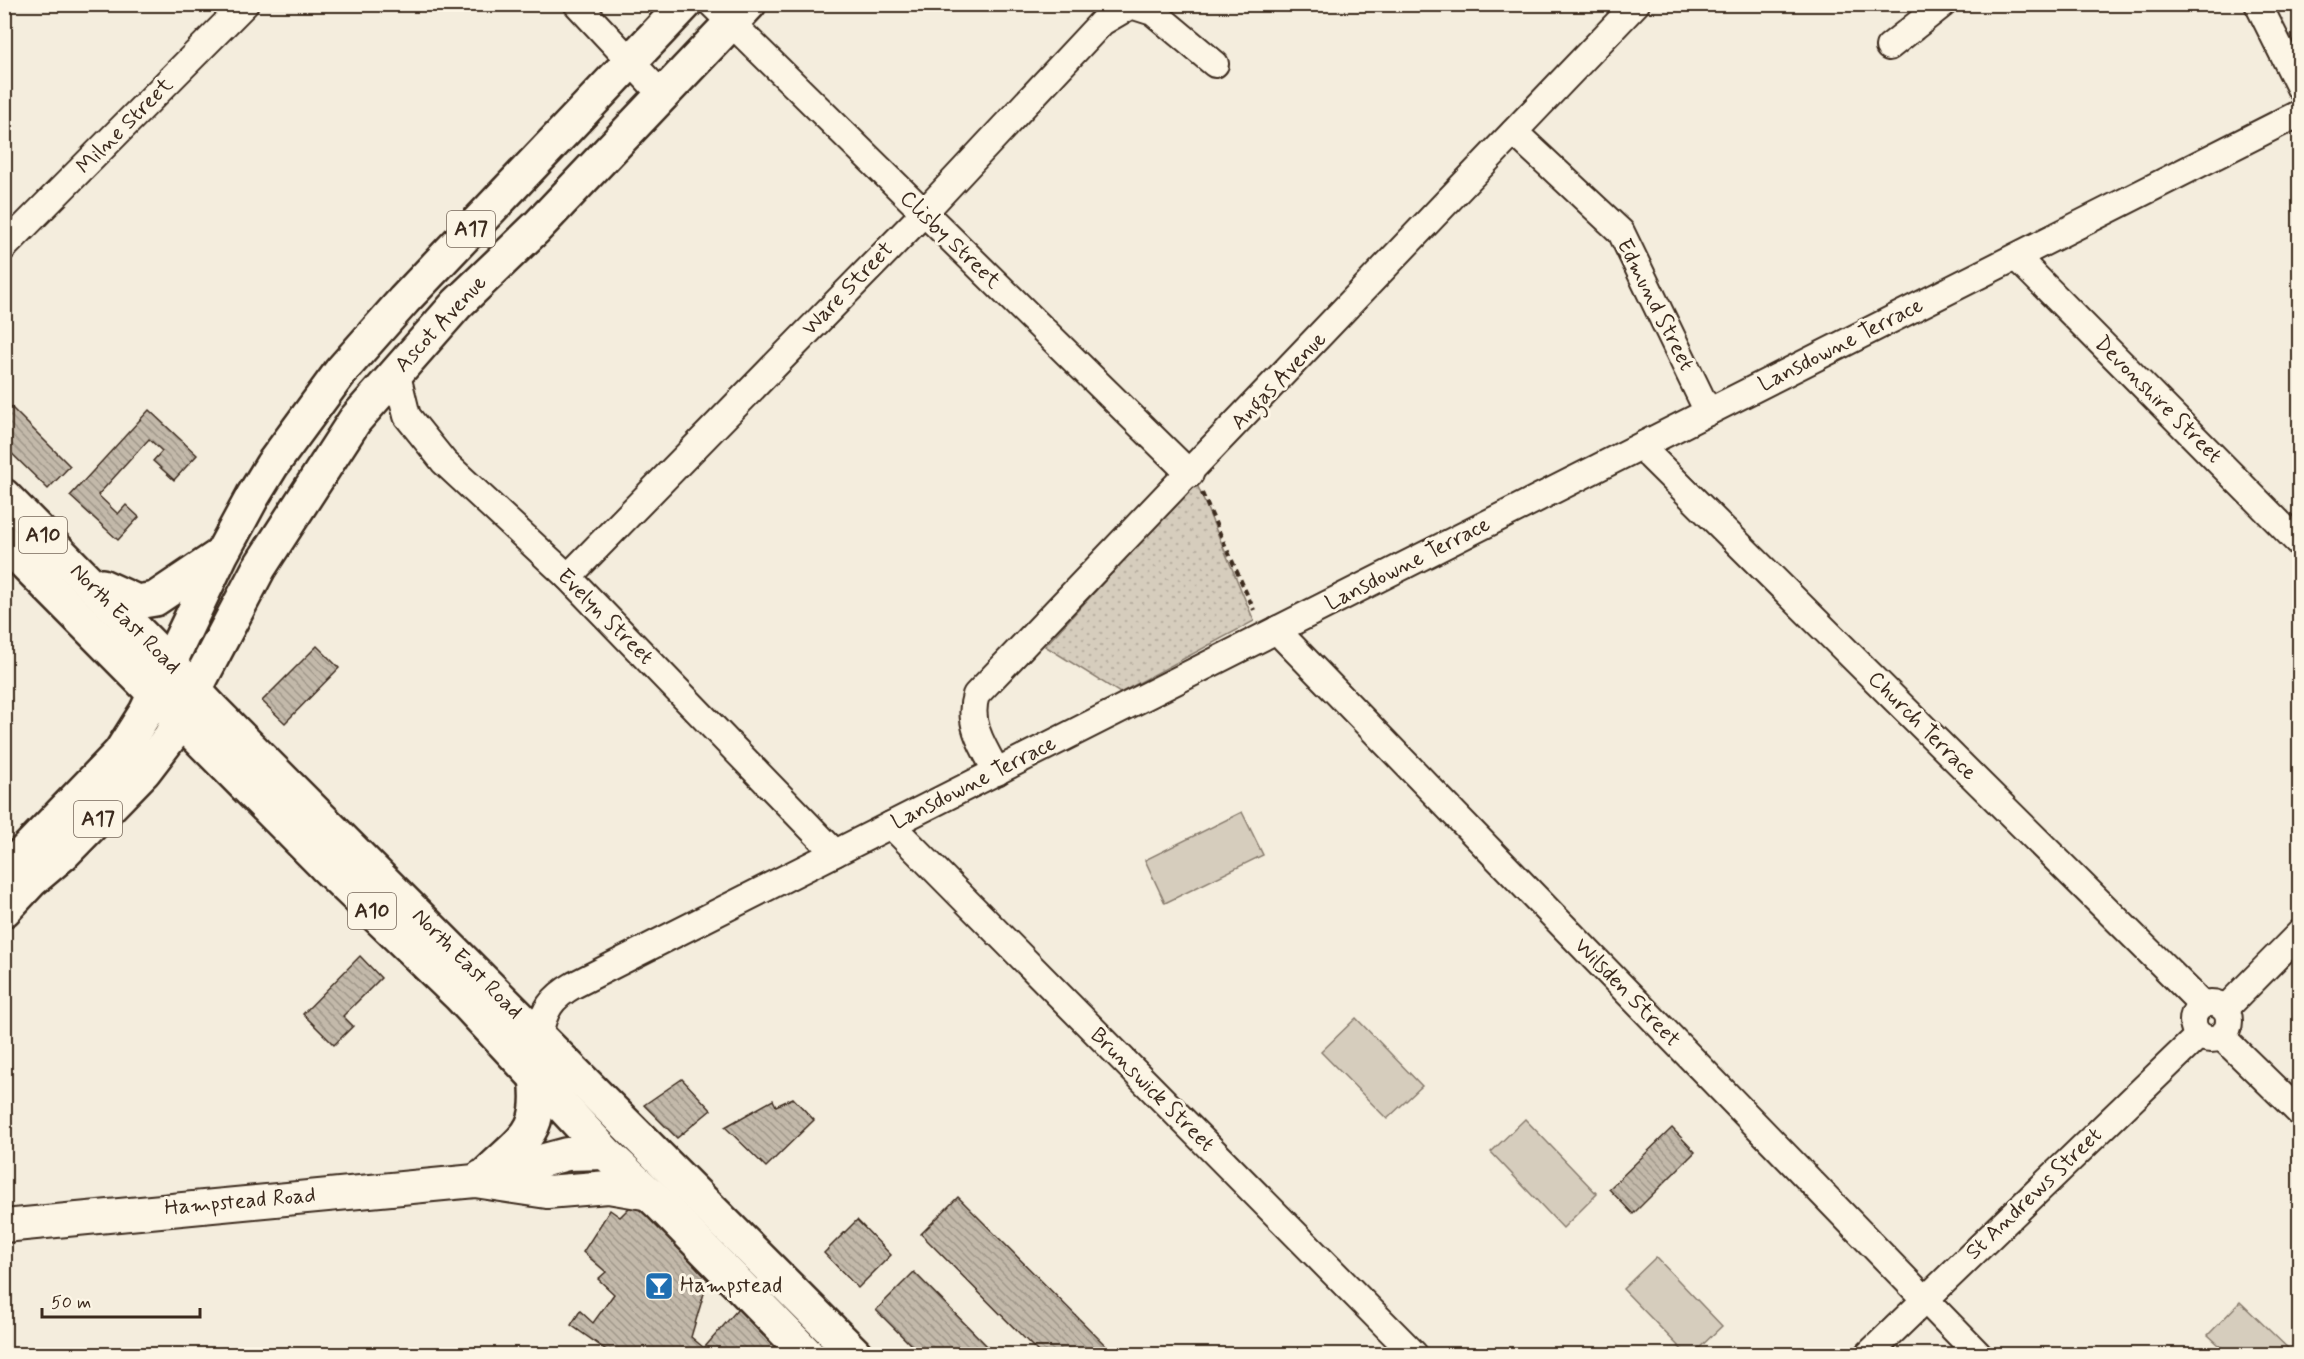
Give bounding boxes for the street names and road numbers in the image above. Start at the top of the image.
street label: Milne Street [71,72,179,180]
street label: Clisby Street [893,185,1007,295]
road number: A17 [447,211,495,247]
street label: Edmund Street [1610,234,1700,376]
street label: Ware Street [796,236,900,342]
street label: Ascot Avenue [389,269,493,379]
street label: Lansdowne Terrace [1754,291,1928,399]
street label: Angas Avenue [1225,326,1335,438]
street label: Devonshire Street [2088,330,2228,470]
street label: Lansdowne Terrace [1321,510,1495,618]
road number: A10 [19,517,67,553]
street label: North East Road [64,558,186,680]
street label: Evelyn Street [551,563,659,671]
street label: Church Terrace [1861,665,1983,787]
street label: Lansdowne Terrace [887,729,1061,837]
road number: A17 [74,801,122,837]
road number: A10 [348,893,396,929]
street label: North East Road [406,903,528,1025]
street label: Wilsden Street [1568,932,1686,1054]
street label: Brunswick Street [1084,1022,1220,1158]
street label: St Andrews Street [1960,1122,2108,1266]
street label: Hampstead Road [163,1181,317,1223]

